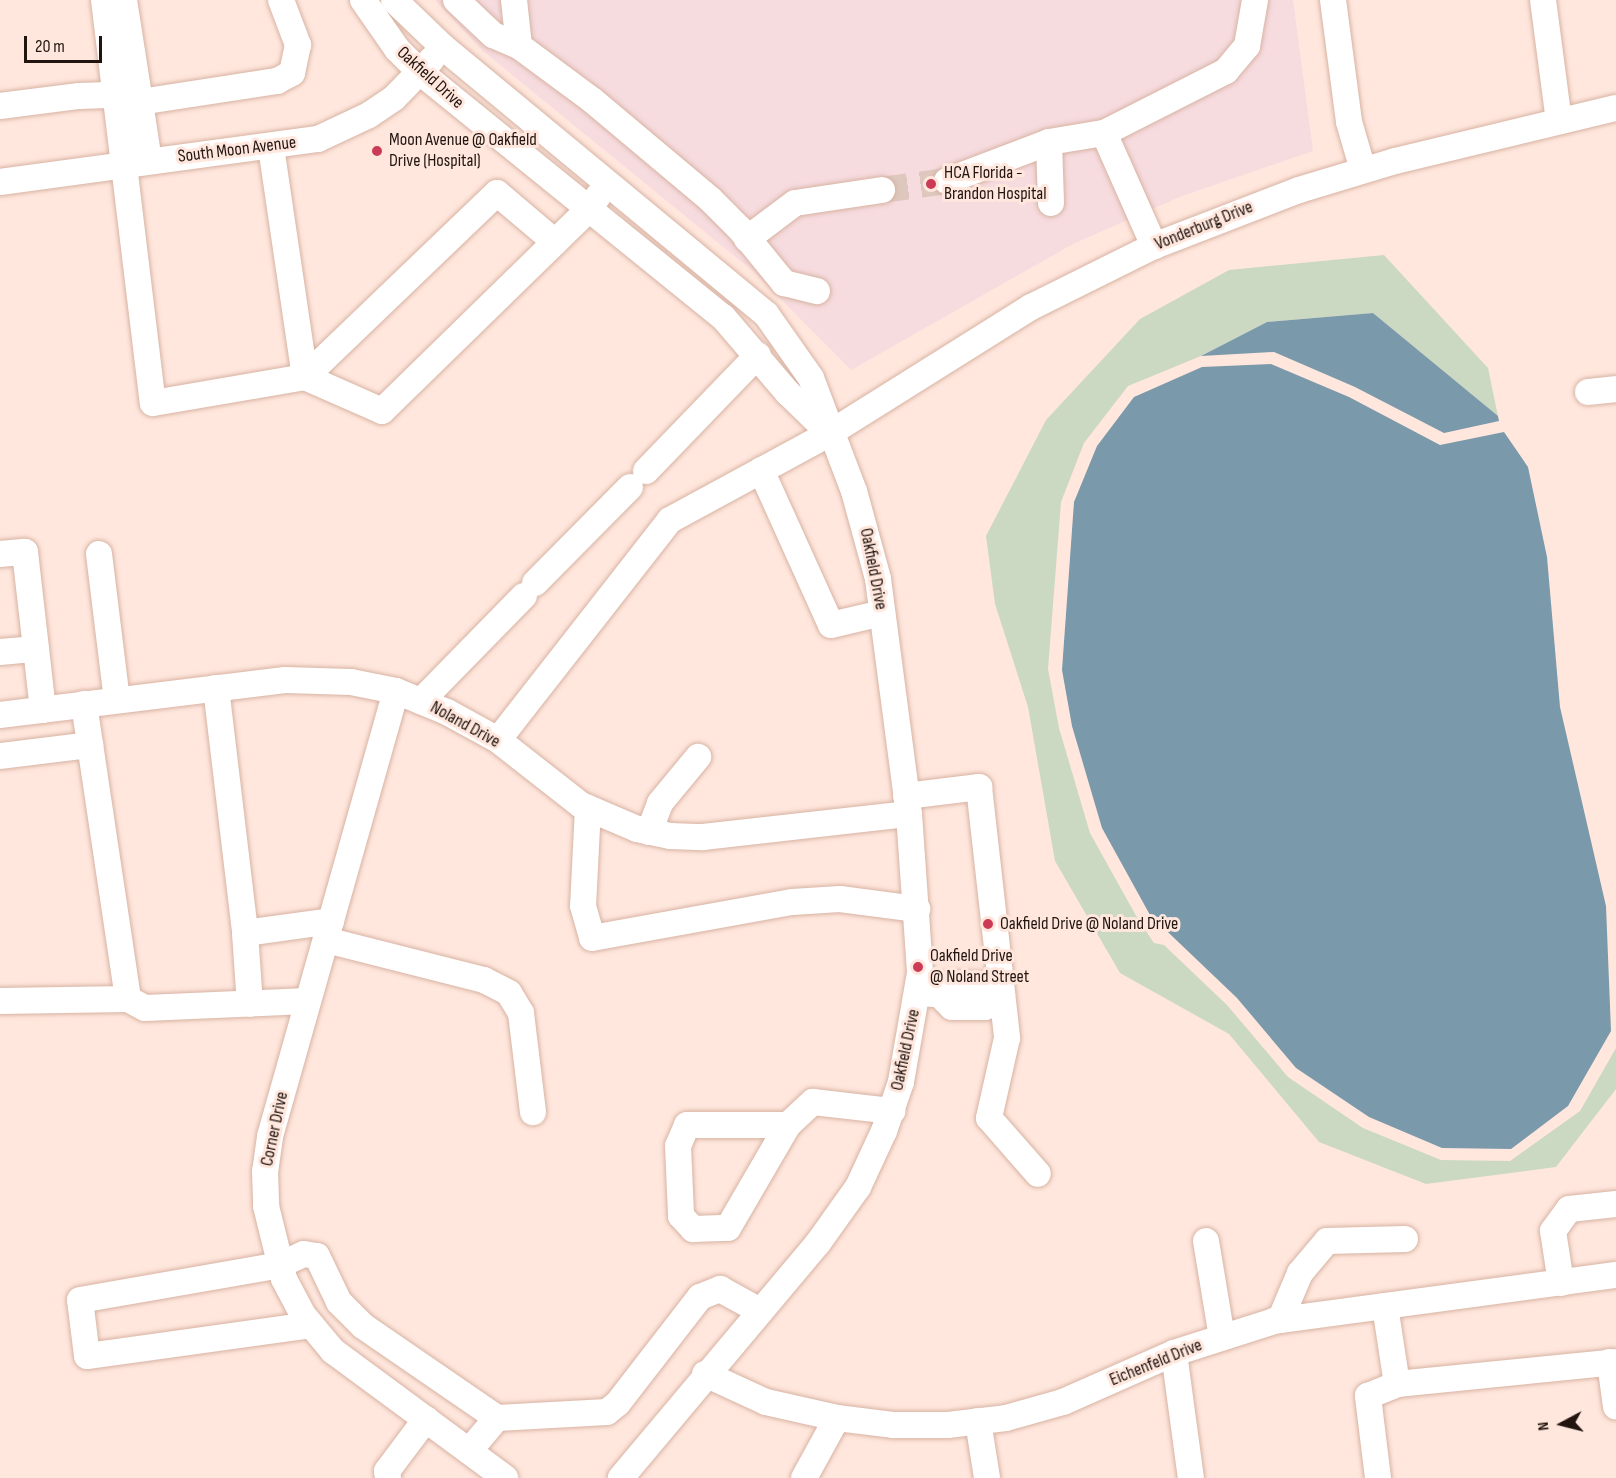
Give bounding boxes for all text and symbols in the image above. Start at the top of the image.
scale bar [27,24,105,62]
text: 20 m [35,36,65,57]
street label: Oakfield Drive [392,42,468,114]
place label: Moon Avenue @ Oakfield Drive (Hospital) [389,130,537,172]
street label: South Moon Avenue [177,132,297,168]
marker: Moon Avenue @ Oakfield Drive (Hospital) [370,144,384,158]
place label: HCA Florida - Brandon Hospital [944,163,1047,206]
marker: HCA Florida - Brandon Hospital [922,175,940,193]
street label: Vonderburg Drive [1152,197,1256,255]
street label: Oakfield Drive [855,526,891,612]
street label: Noland Drive [426,697,504,753]
place label: Oakfield Drive @ Noland Drive [1000,913,1178,935]
marker: Oakfield Drive @ Noland Drive [981,917,995,931]
place label: Oakfield Drive @ Noland Street [930,946,1029,988]
marker: Oakfield Drive @ Noland Street [911,960,925,974]
street label: Oakfield Drive [887,1007,925,1093]
street label: Corner Drive [257,1090,293,1168]
street label: Eichenfeld Drive [1107,1335,1205,1391]
north arrow [1532,1394,1592,1454]
text: N [1534,1421,1554,1432]

